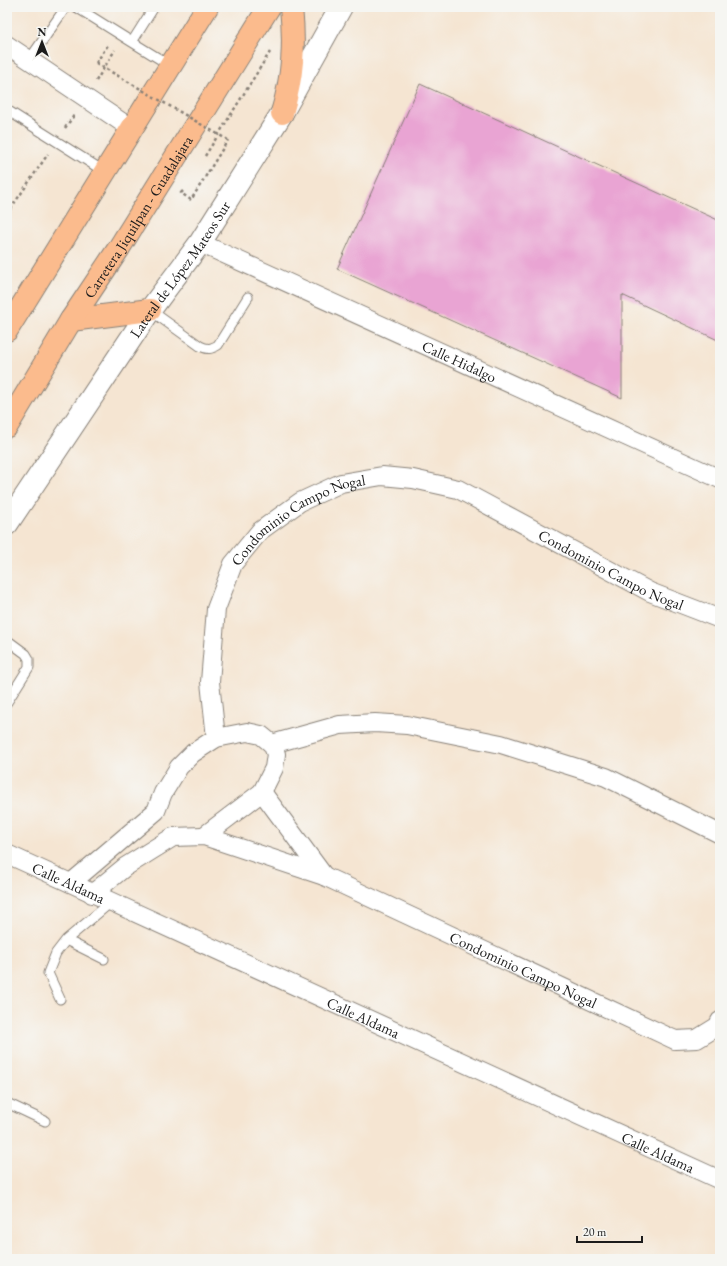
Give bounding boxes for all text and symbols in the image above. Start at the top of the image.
north arrow [22,22,62,62]
text: N [38,25,47,39]
street label: Carretera Jiquilpan - Guadalajara [79,132,196,301]
street label: Lateral de López Mateos Sur [125,197,234,341]
street label: Calle Hidalgo [419,336,500,386]
street label: Condominio Campo Nogal [226,469,367,569]
street label: Condominio Campo Nogal [535,525,687,614]
street label: Calle Aldama [29,857,108,907]
street label: Condominio Campo Nogal [447,927,601,1012]
street label: Calle Aldama [324,992,403,1042]
street label: Calle Aldama [619,1127,698,1177]
scale bar [577,1218,642,1244]
text: 20 m [583,1224,607,1240]

